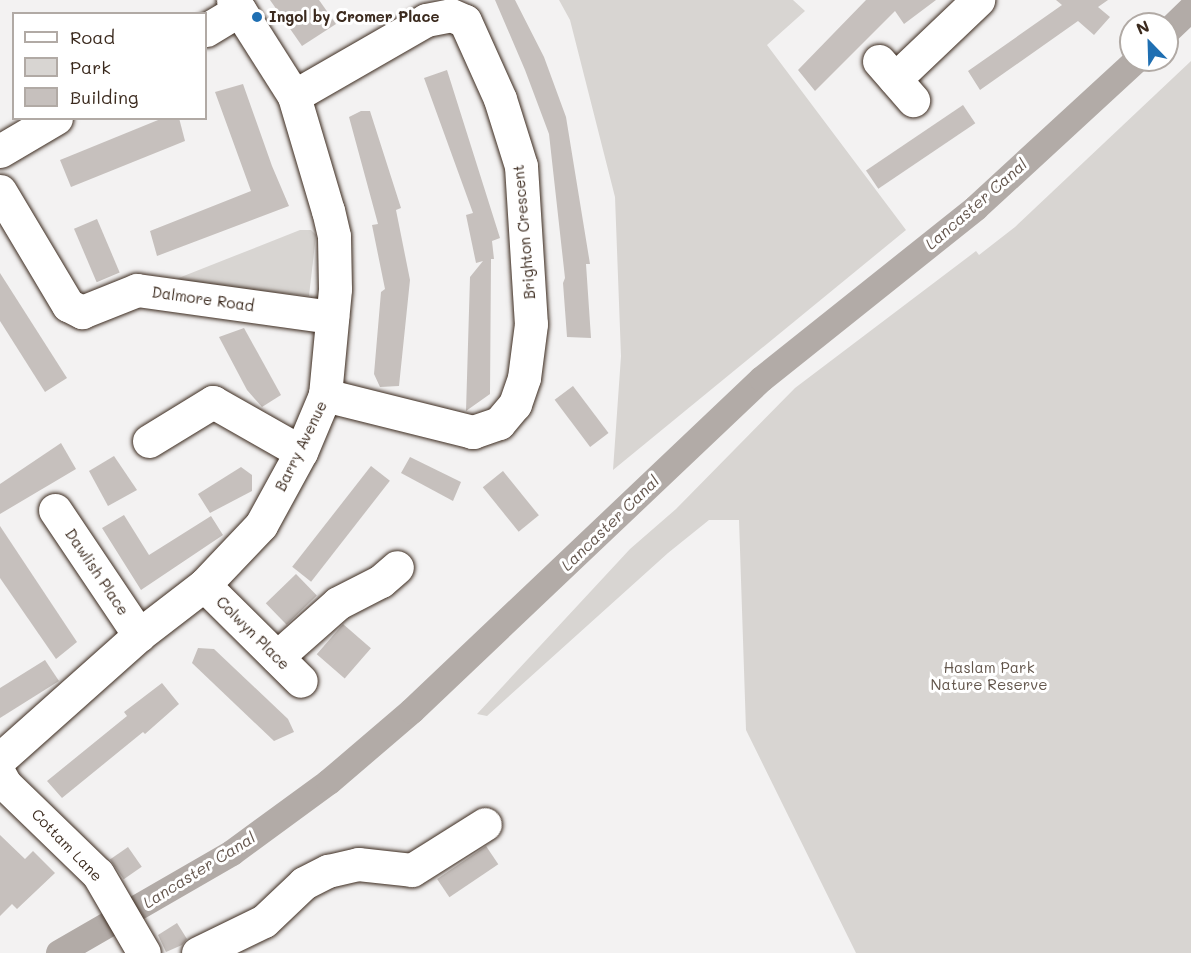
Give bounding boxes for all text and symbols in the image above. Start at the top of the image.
place label: Ingol by Cromer Place [269,8,439,26]
marker: Ingol by Cromer Place [250,10,264,24]
legend [12,12,207,120]
north arrow [1119,12,1179,72]
text: N [1133,15,1152,39]
text: Road [70,25,115,49]
text: Park [70,55,111,79]
text: Building [70,85,138,109]
water label: Lancaster Canal [921,155,1031,253]
street label: Brighton Crescent [509,164,539,300]
street label: Dalmore Road [151,283,255,315]
street label: Barry Avenue [271,398,331,494]
water label: Lancaster Canal [557,471,663,575]
street label: Dawlish Place [61,525,133,619]
street label: Colwyn Place [213,593,293,673]
park label: Haslam Park Nature Reserve [930,658,1048,693]
street label: Cottam Lane [28,805,106,885]
water label: Lancaster Canal [139,828,259,912]

